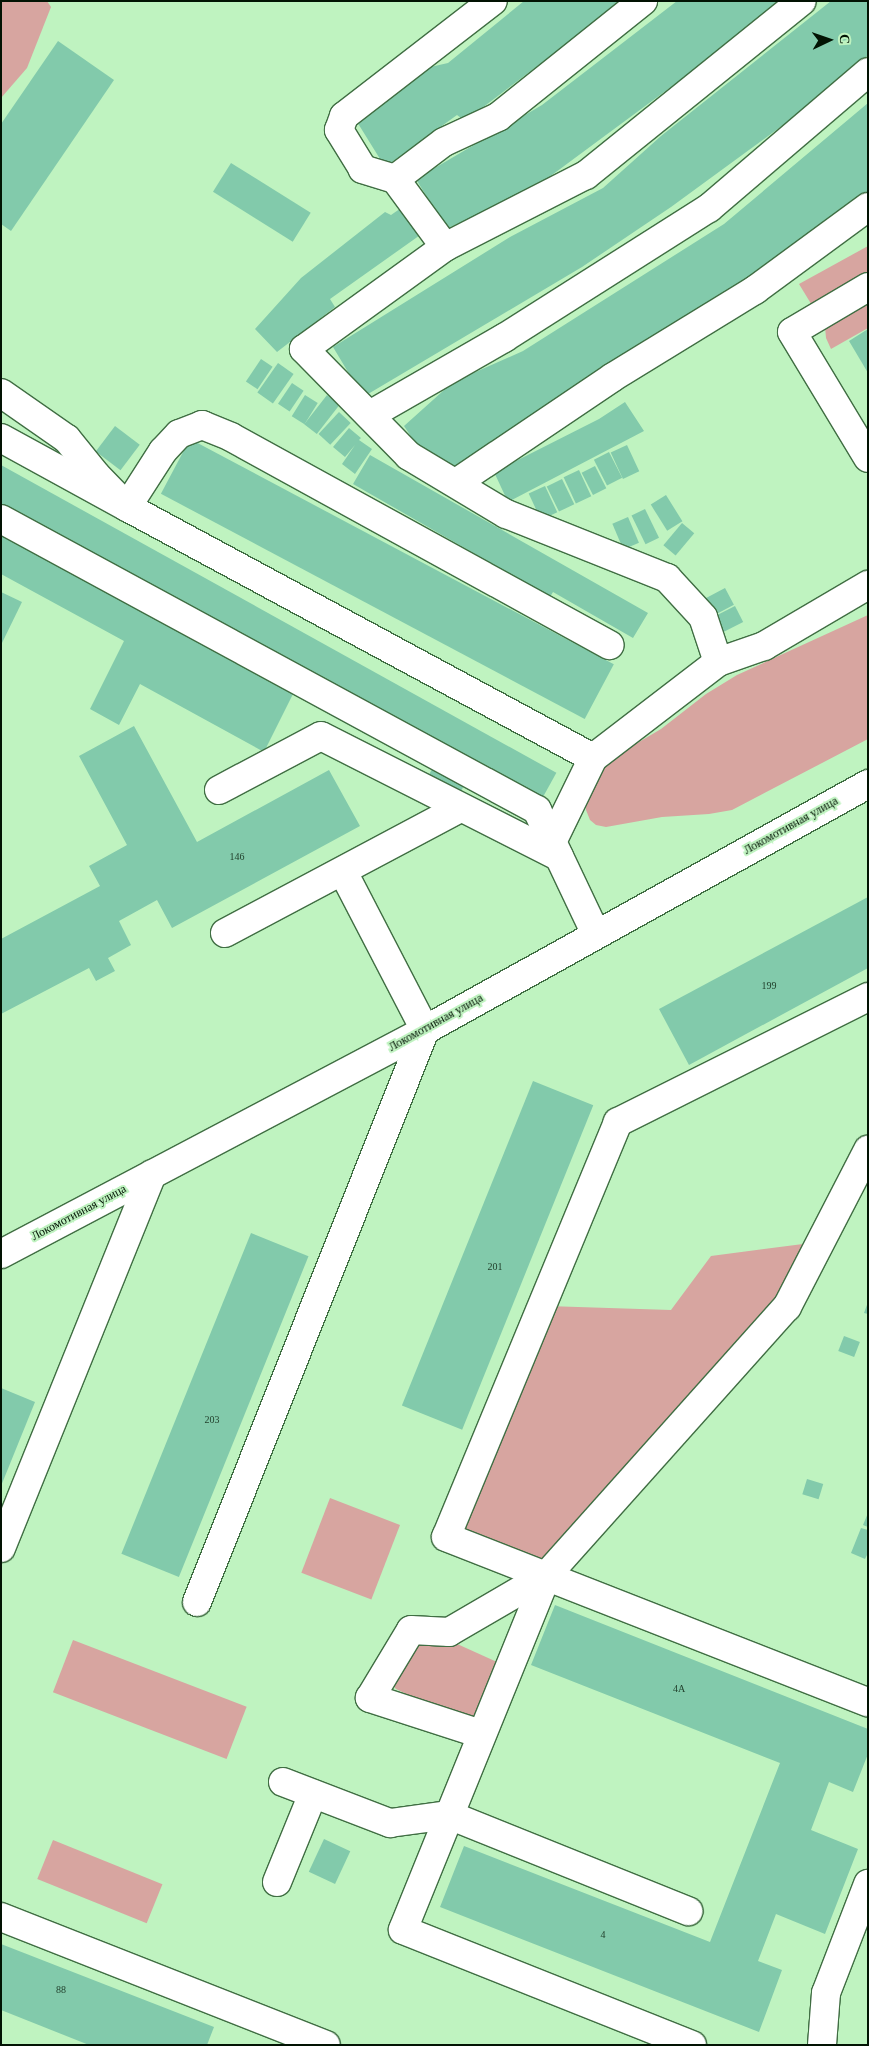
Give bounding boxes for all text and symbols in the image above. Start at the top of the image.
north arrow [804,15,854,65]
text: С [837,34,852,45]
street label: Локомотивная улица [741,794,841,858]
house number: 146 [230,851,244,863]
house number: 199 [762,980,776,992]
street label: Локомотивная улица [386,991,486,1055]
street label: Локомотивная улица [29,1182,129,1244]
house number: 201 [488,1261,502,1273]
house number: 203 [204,1414,220,1426]
house number: 4А [673,1683,685,1695]
house number: 4 [600,1929,606,1941]
house number: 88 [56,1984,66,1996]

